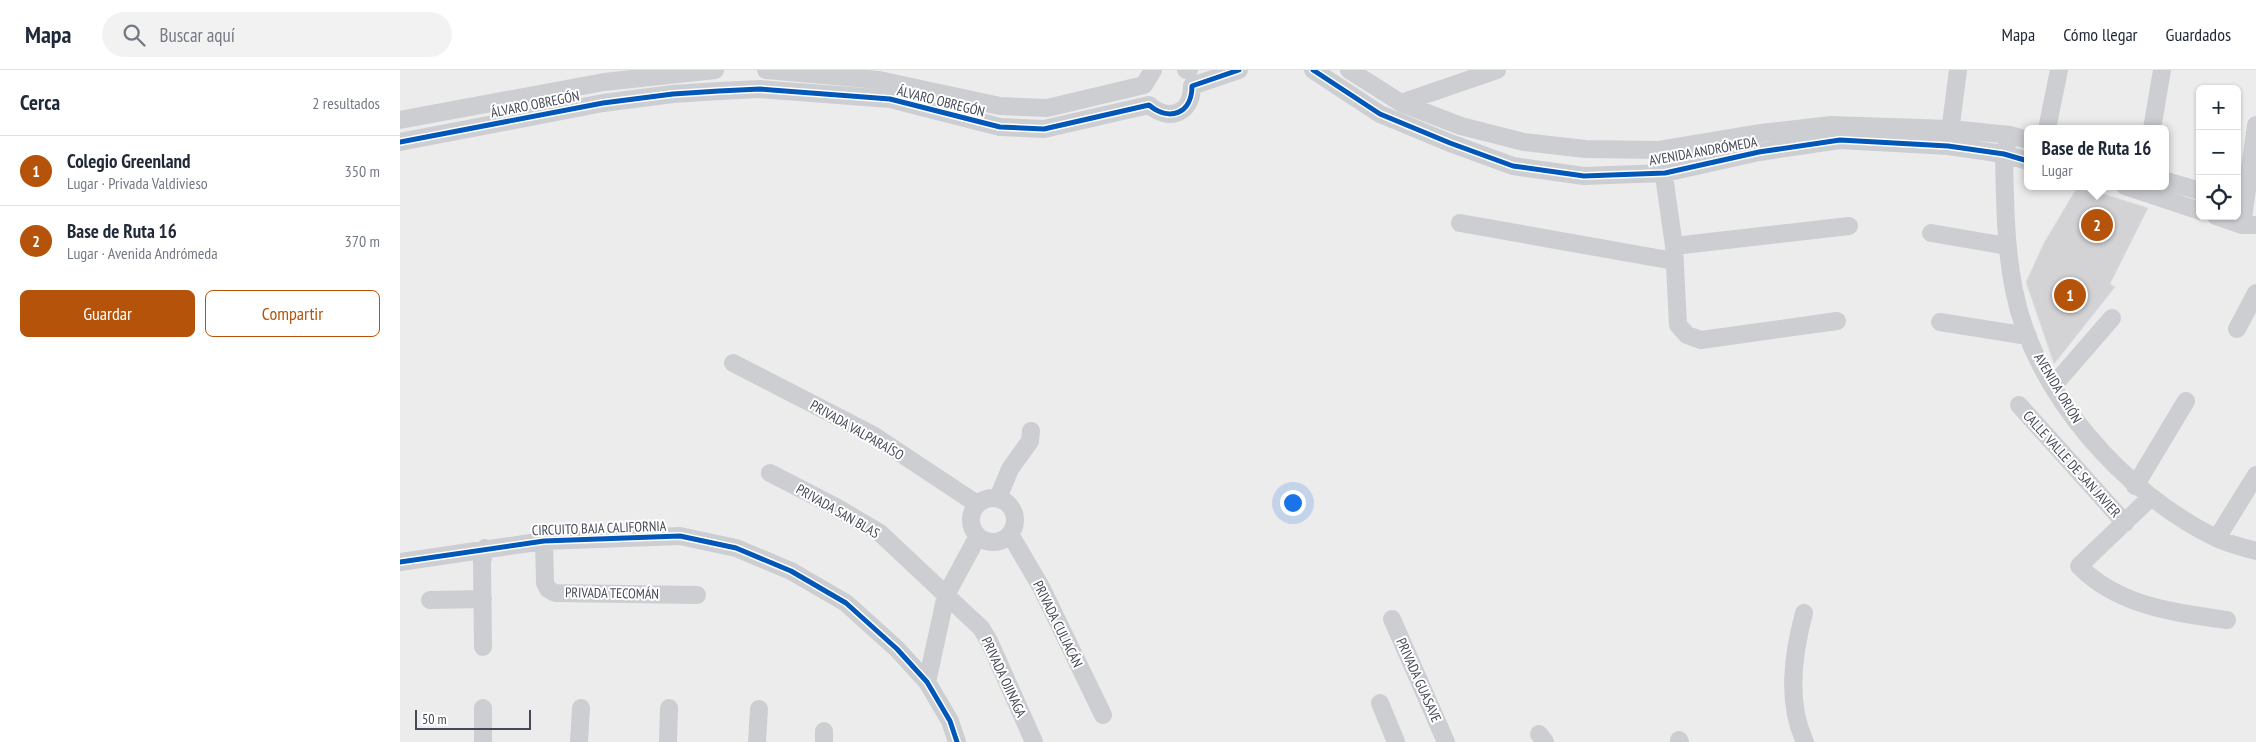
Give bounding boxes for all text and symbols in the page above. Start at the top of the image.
search box [102,12,452,57]
text: Mapa [25,19,72,50]
icon: search [120,21,148,49]
text: Buscar aquí [160,23,235,47]
text: Mapa [2001,23,2035,46]
text: Cómo llegar [2063,23,2138,46]
text: Guardados [2166,23,2231,46]
street label: ÁLVARO OBREGÓN [895,81,987,121]
map controls [2196,85,2241,220]
button: + [2196,85,2241,130]
street label: ÁLVARO OBREGÓN [489,87,581,121]
text: Cerca [20,89,60,116]
text: 2 resultados [312,93,380,113]
popup [2024,125,2169,190]
button: − [2196,130,2241,175]
street label: AVENIDA ANDRÓMEDA [1648,133,1759,169]
text: Base de Ruta 16 [2042,136,2151,160]
text: Colegio Greenland [67,149,191,173]
text: Lugar [2042,160,2073,180]
text: 1 [32,161,40,181]
text: 350 m [345,161,380,181]
text: Lugar · Privada Valdivieso [67,173,208,193]
button: locate [2196,175,2241,220]
pin: 2 [2081,206,2113,244]
text: Base de Ruta 16 [67,219,177,243]
text: 2 [32,231,40,251]
text: 370 m [345,231,380,251]
text: Lugar · Avenida Andrómeda [67,243,218,263]
pin: 1 [2054,276,2086,314]
button: Guardar [20,290,195,337]
button: Compartir [205,290,380,337]
street label: AVENIDA ORIÓN [2030,350,2086,426]
street label: PRIVADA VALPARAÍSO [807,396,907,464]
street label: CALLE VALLE DE SAN JAVIER [2019,407,2125,521]
street label: PRIVADA SAN BLAS [793,480,883,542]
your location [1280,490,1306,516]
street label: CIRCUITO BAJA CALIFORNIA [532,517,667,539]
street label: PRIVADA CULIACÁN [1029,578,1087,670]
street label: PRIVADA TECOMÁN [565,583,659,603]
street label: PRIVADA OJINAGA [978,634,1031,720]
street label: PRIVADA GUASAVE [1392,635,1446,725]
scale bar [415,707,531,730]
text: 50 m [422,710,447,728]

